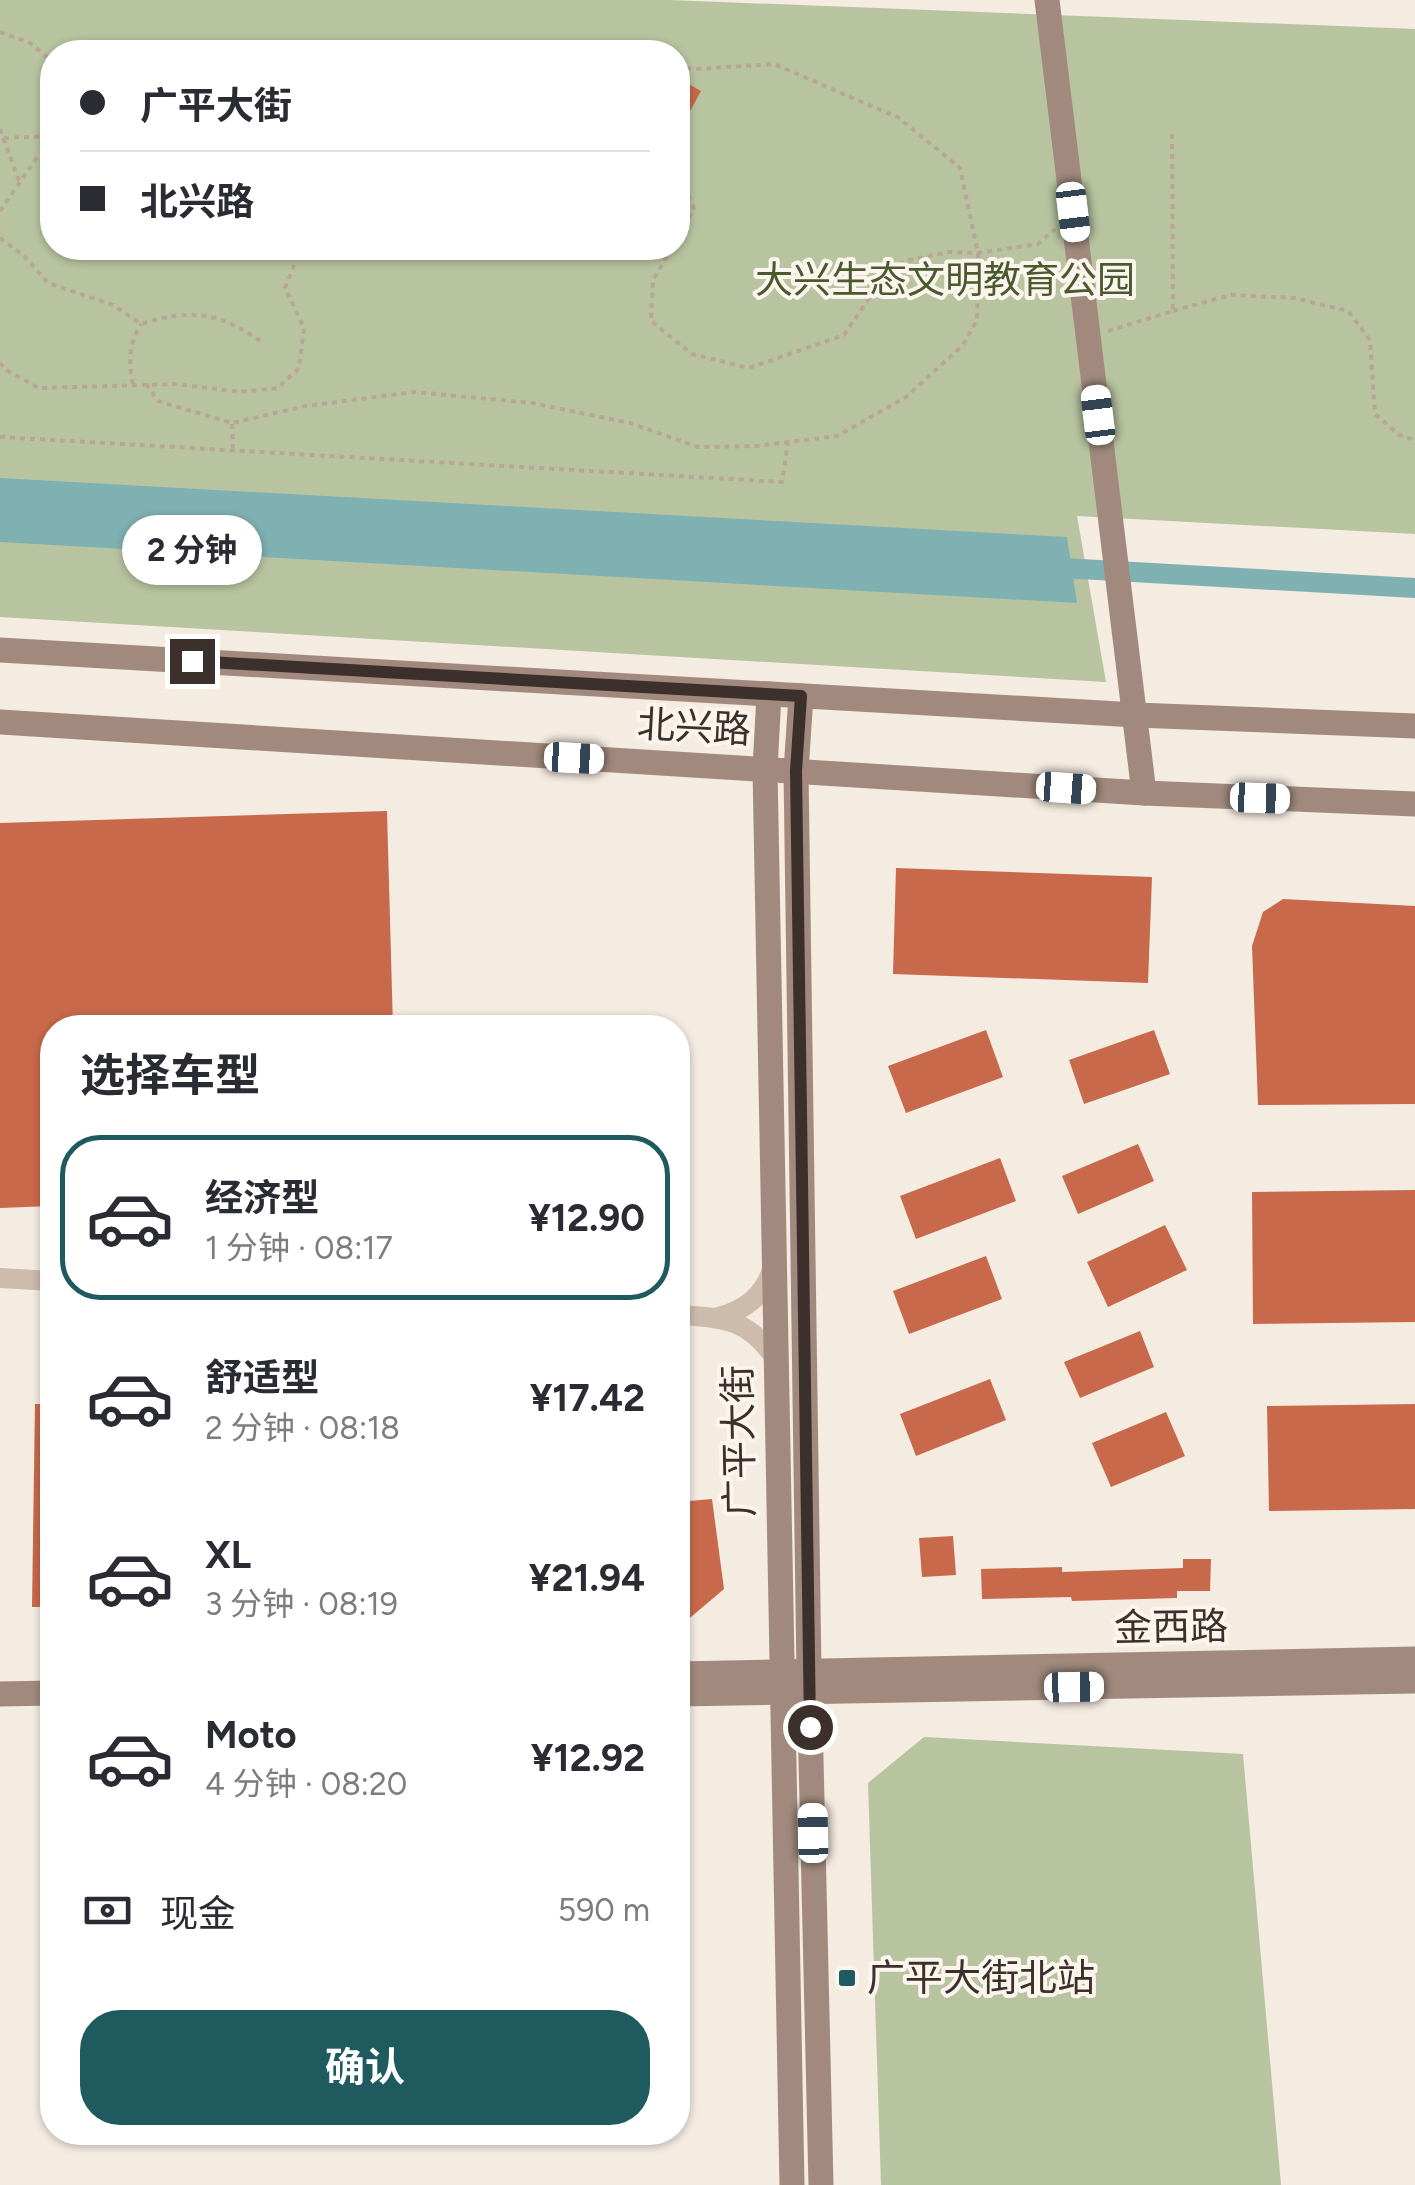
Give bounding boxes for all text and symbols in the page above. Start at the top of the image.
text: 广平大街 [140,83,292,129]
text: 北兴路 [140,179,254,225]
car [1054,180,1092,244]
park label: 大兴生态文明教育公园 [755,257,1135,303]
car [1079,383,1117,447]
callout: 2 分钟 [122,516,262,586]
text: 2 分钟 [147,531,237,569]
route end [170,639,215,684]
street label: 北兴路 [636,701,752,753]
car [543,741,605,775]
car [1035,771,1097,805]
car [1229,782,1291,814]
text: 选择车型 [80,1048,260,1102]
icon: car [85,1173,175,1263]
text: 经济型 [205,1175,319,1221]
text: ¥12.90 [528,1195,645,1241]
text: 1 分钟 · 08:17 [205,1229,393,1267]
icon: car [85,1353,175,1443]
text: 舒适型 [205,1355,319,1401]
street label: 广平大街 [715,1365,763,1517]
text: ¥17.42 [530,1375,645,1421]
text: 2 分钟 · 08:18 [205,1409,400,1447]
text: XL [205,1532,251,1578]
icon: car [85,1533,175,1623]
text: ¥21.94 [529,1555,645,1601]
text: 3 分钟 · 08:19 [205,1585,398,1623]
street label: 金西路 [1114,1603,1228,1651]
car [1044,1671,1104,1703]
route start [788,1705,833,1750]
text: Moto [205,1712,297,1758]
icon: car [85,1713,175,1803]
text: ¥12.92 [531,1735,645,1781]
text: 4 分钟 · 08:20 [205,1765,407,1803]
car [797,1803,829,1863]
icon: cash [80,1883,135,1938]
text: 现金 [160,1891,236,1937]
text: 590 m [558,1891,650,1929]
place label: 广平大街北站 [867,1955,1095,2001]
marker: 广平大街北站 [836,1967,858,1989]
button: 确认 [80,2010,650,2125]

